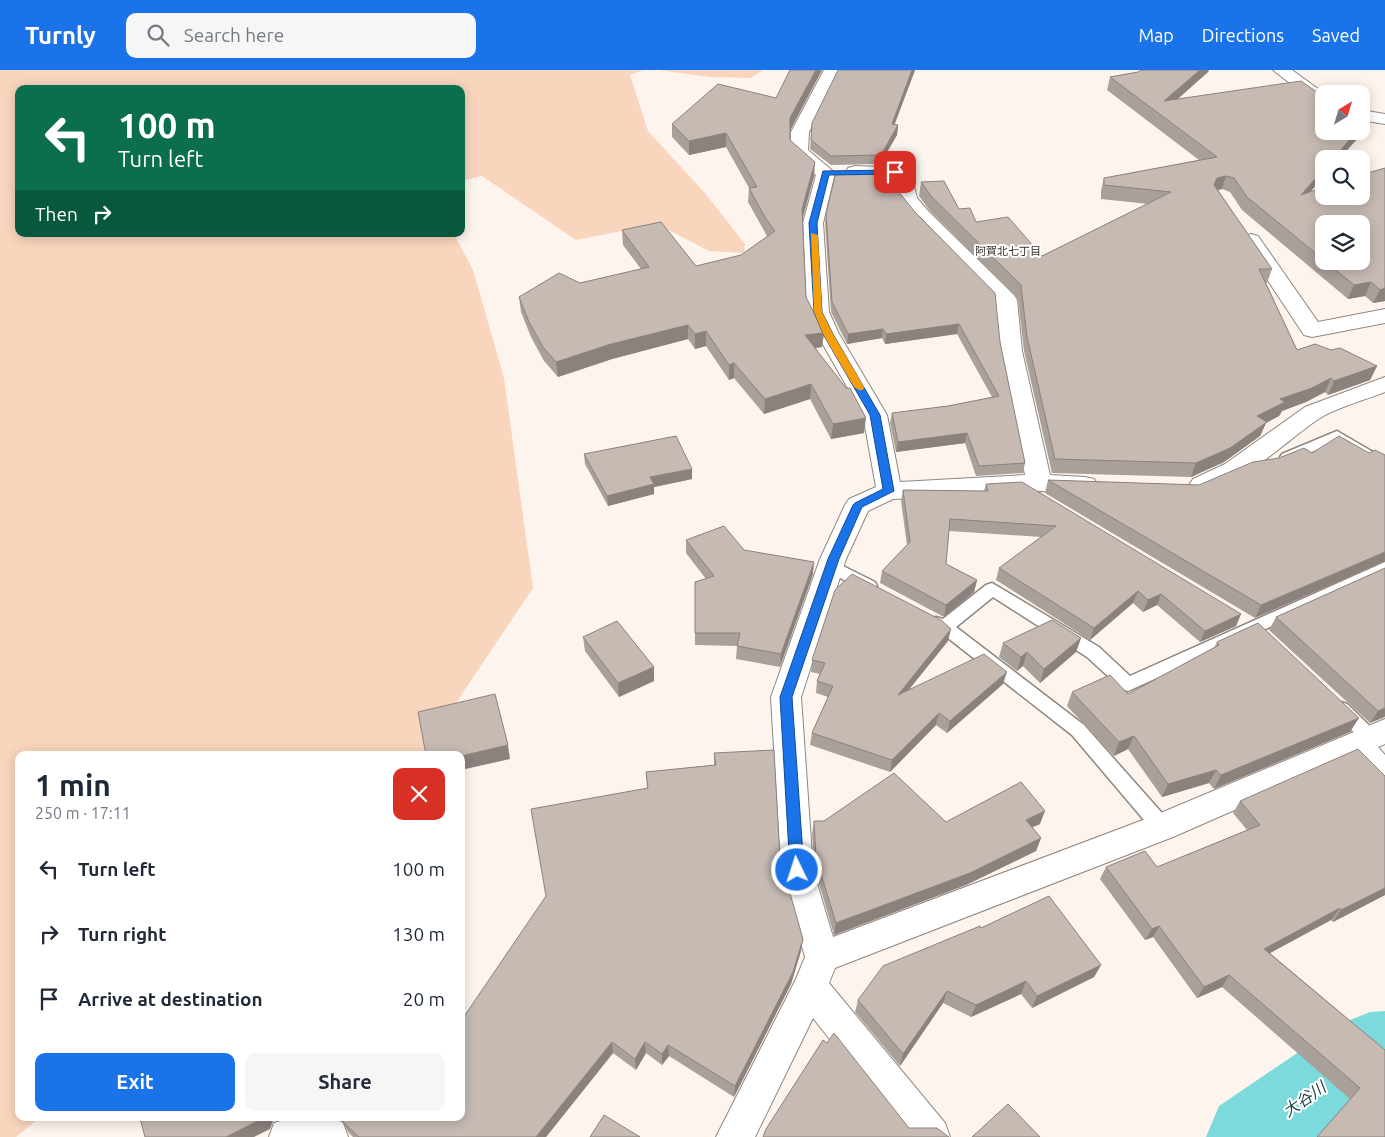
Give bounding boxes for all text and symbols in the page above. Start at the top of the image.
search box [126,13,476,58]
icon: search [144,21,172,49]
text: Turnly [25,22,96,49]
text: Search here [184,24,284,46]
text: Map [1138,25,1174,45]
text: Directions [1202,25,1284,45]
text: Saved [1312,25,1360,45]
north arrow [1315,85,1370,140]
map controls [1315,85,1370,270]
icon: left [35,105,100,170]
text: 100 m [118,105,216,145]
text: Turn left [118,146,203,171]
button: search [1315,150,1370,205]
pin [874,151,916,193]
icon: arrive [881,158,909,186]
icon: right [88,200,116,228]
text: Then [35,203,78,225]
button: layers [1315,215,1370,270]
district label: 阿賀北七丁目 [975,245,1041,257]
text: 1 min [35,768,111,802]
button: close [393,768,445,820]
text: 250 m · 17:11 [35,804,131,822]
position arrow [770,843,822,895]
icon: left [35,855,63,883]
text: Turn left [78,858,156,880]
text: 100 m [392,858,445,880]
icon: right [35,920,63,948]
text: Turn right [78,923,166,945]
text: 130 m [392,923,445,945]
icon: arrive [35,985,63,1013]
text: Arrive at destination [78,988,263,1010]
text: 20 m [403,988,445,1010]
button: Exit [35,1053,235,1111]
button: Share [245,1053,445,1111]
water label: 大谷川 [1279,1077,1330,1120]

